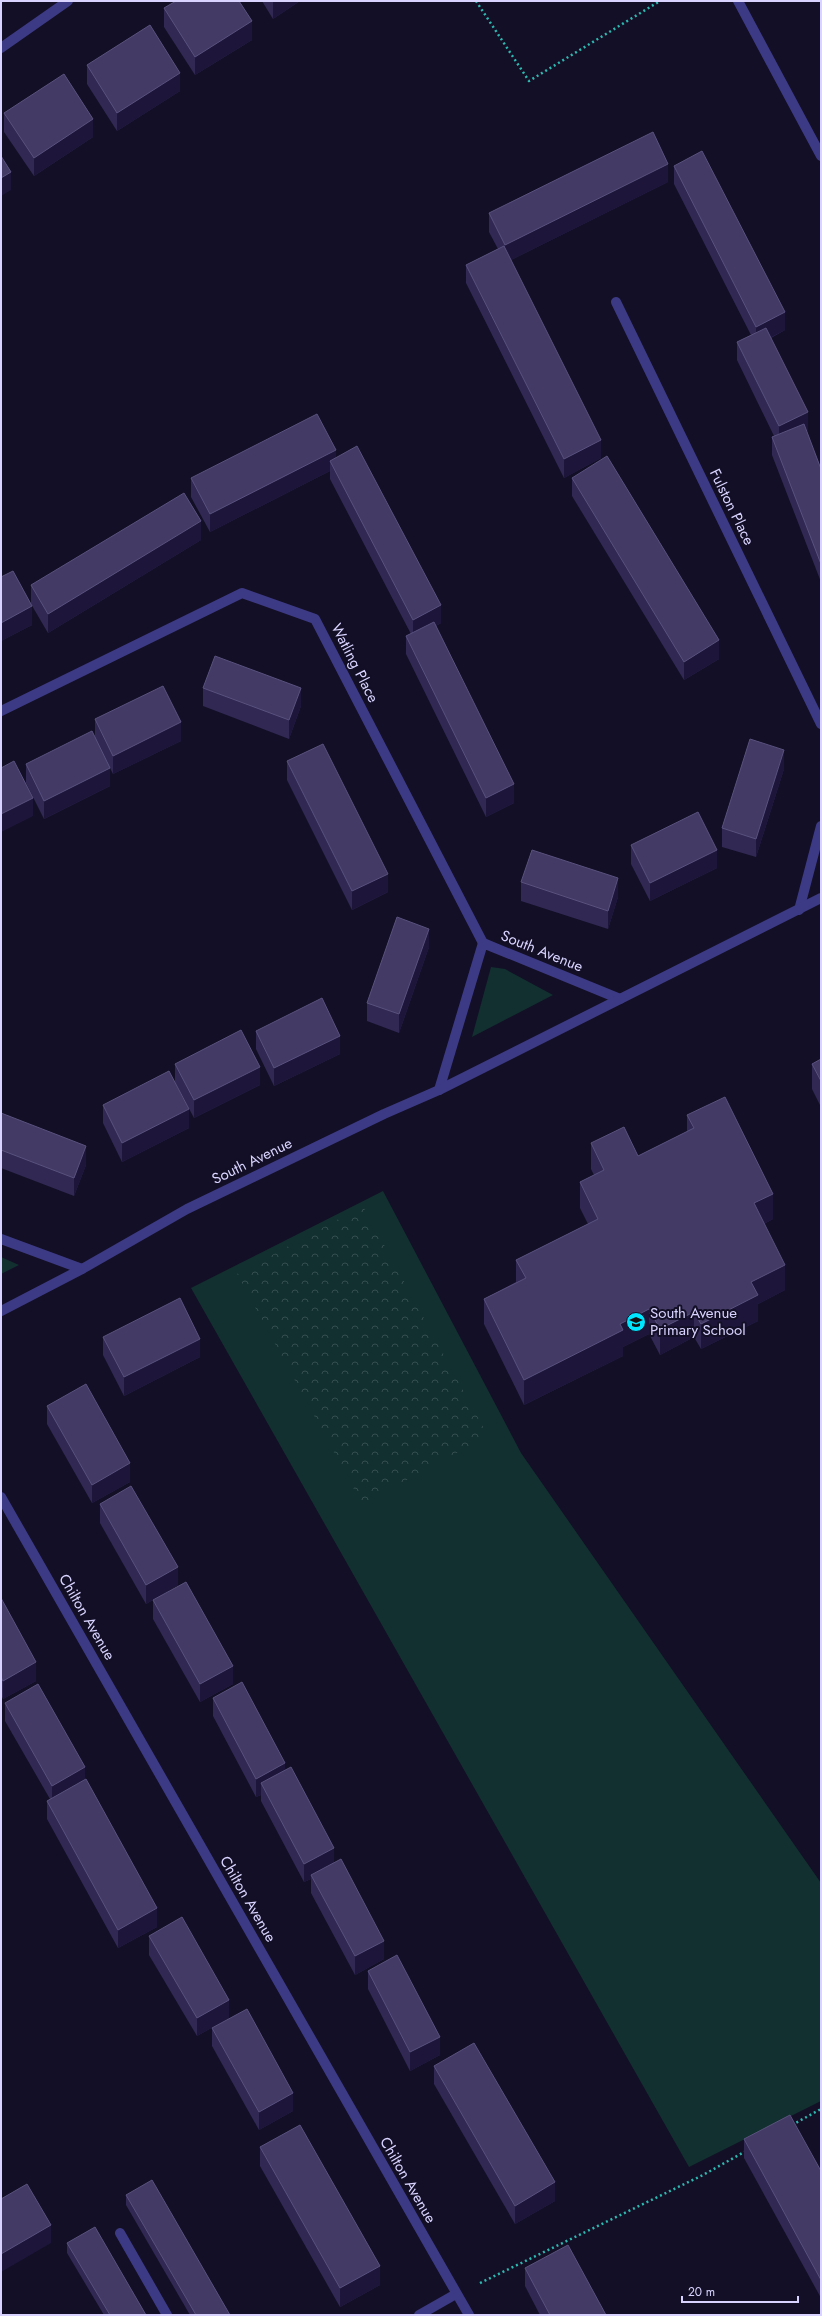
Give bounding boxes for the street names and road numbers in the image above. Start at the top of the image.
street label: Fulston Place [704,465,760,549]
street label: Watling Place [326,620,384,707]
street label: South Avenue [498,925,587,978]
street label: South Avenue [208,1132,296,1190]
street label: Chilton Avenue [53,1570,121,1664]
street label: Chilton Avenue [214,1852,282,1946]
street label: Chilton Avenue [374,2133,442,2227]

